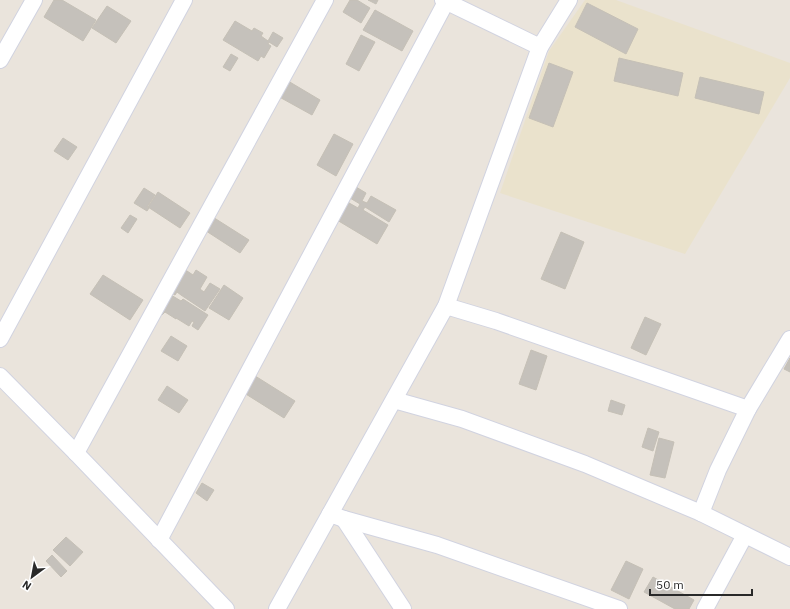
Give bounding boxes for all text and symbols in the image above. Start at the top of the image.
north arrow [12,557,52,597]
scale bar [650,571,752,597]
text: N [20,577,34,594]
text: 50 m [656,577,684,592]

